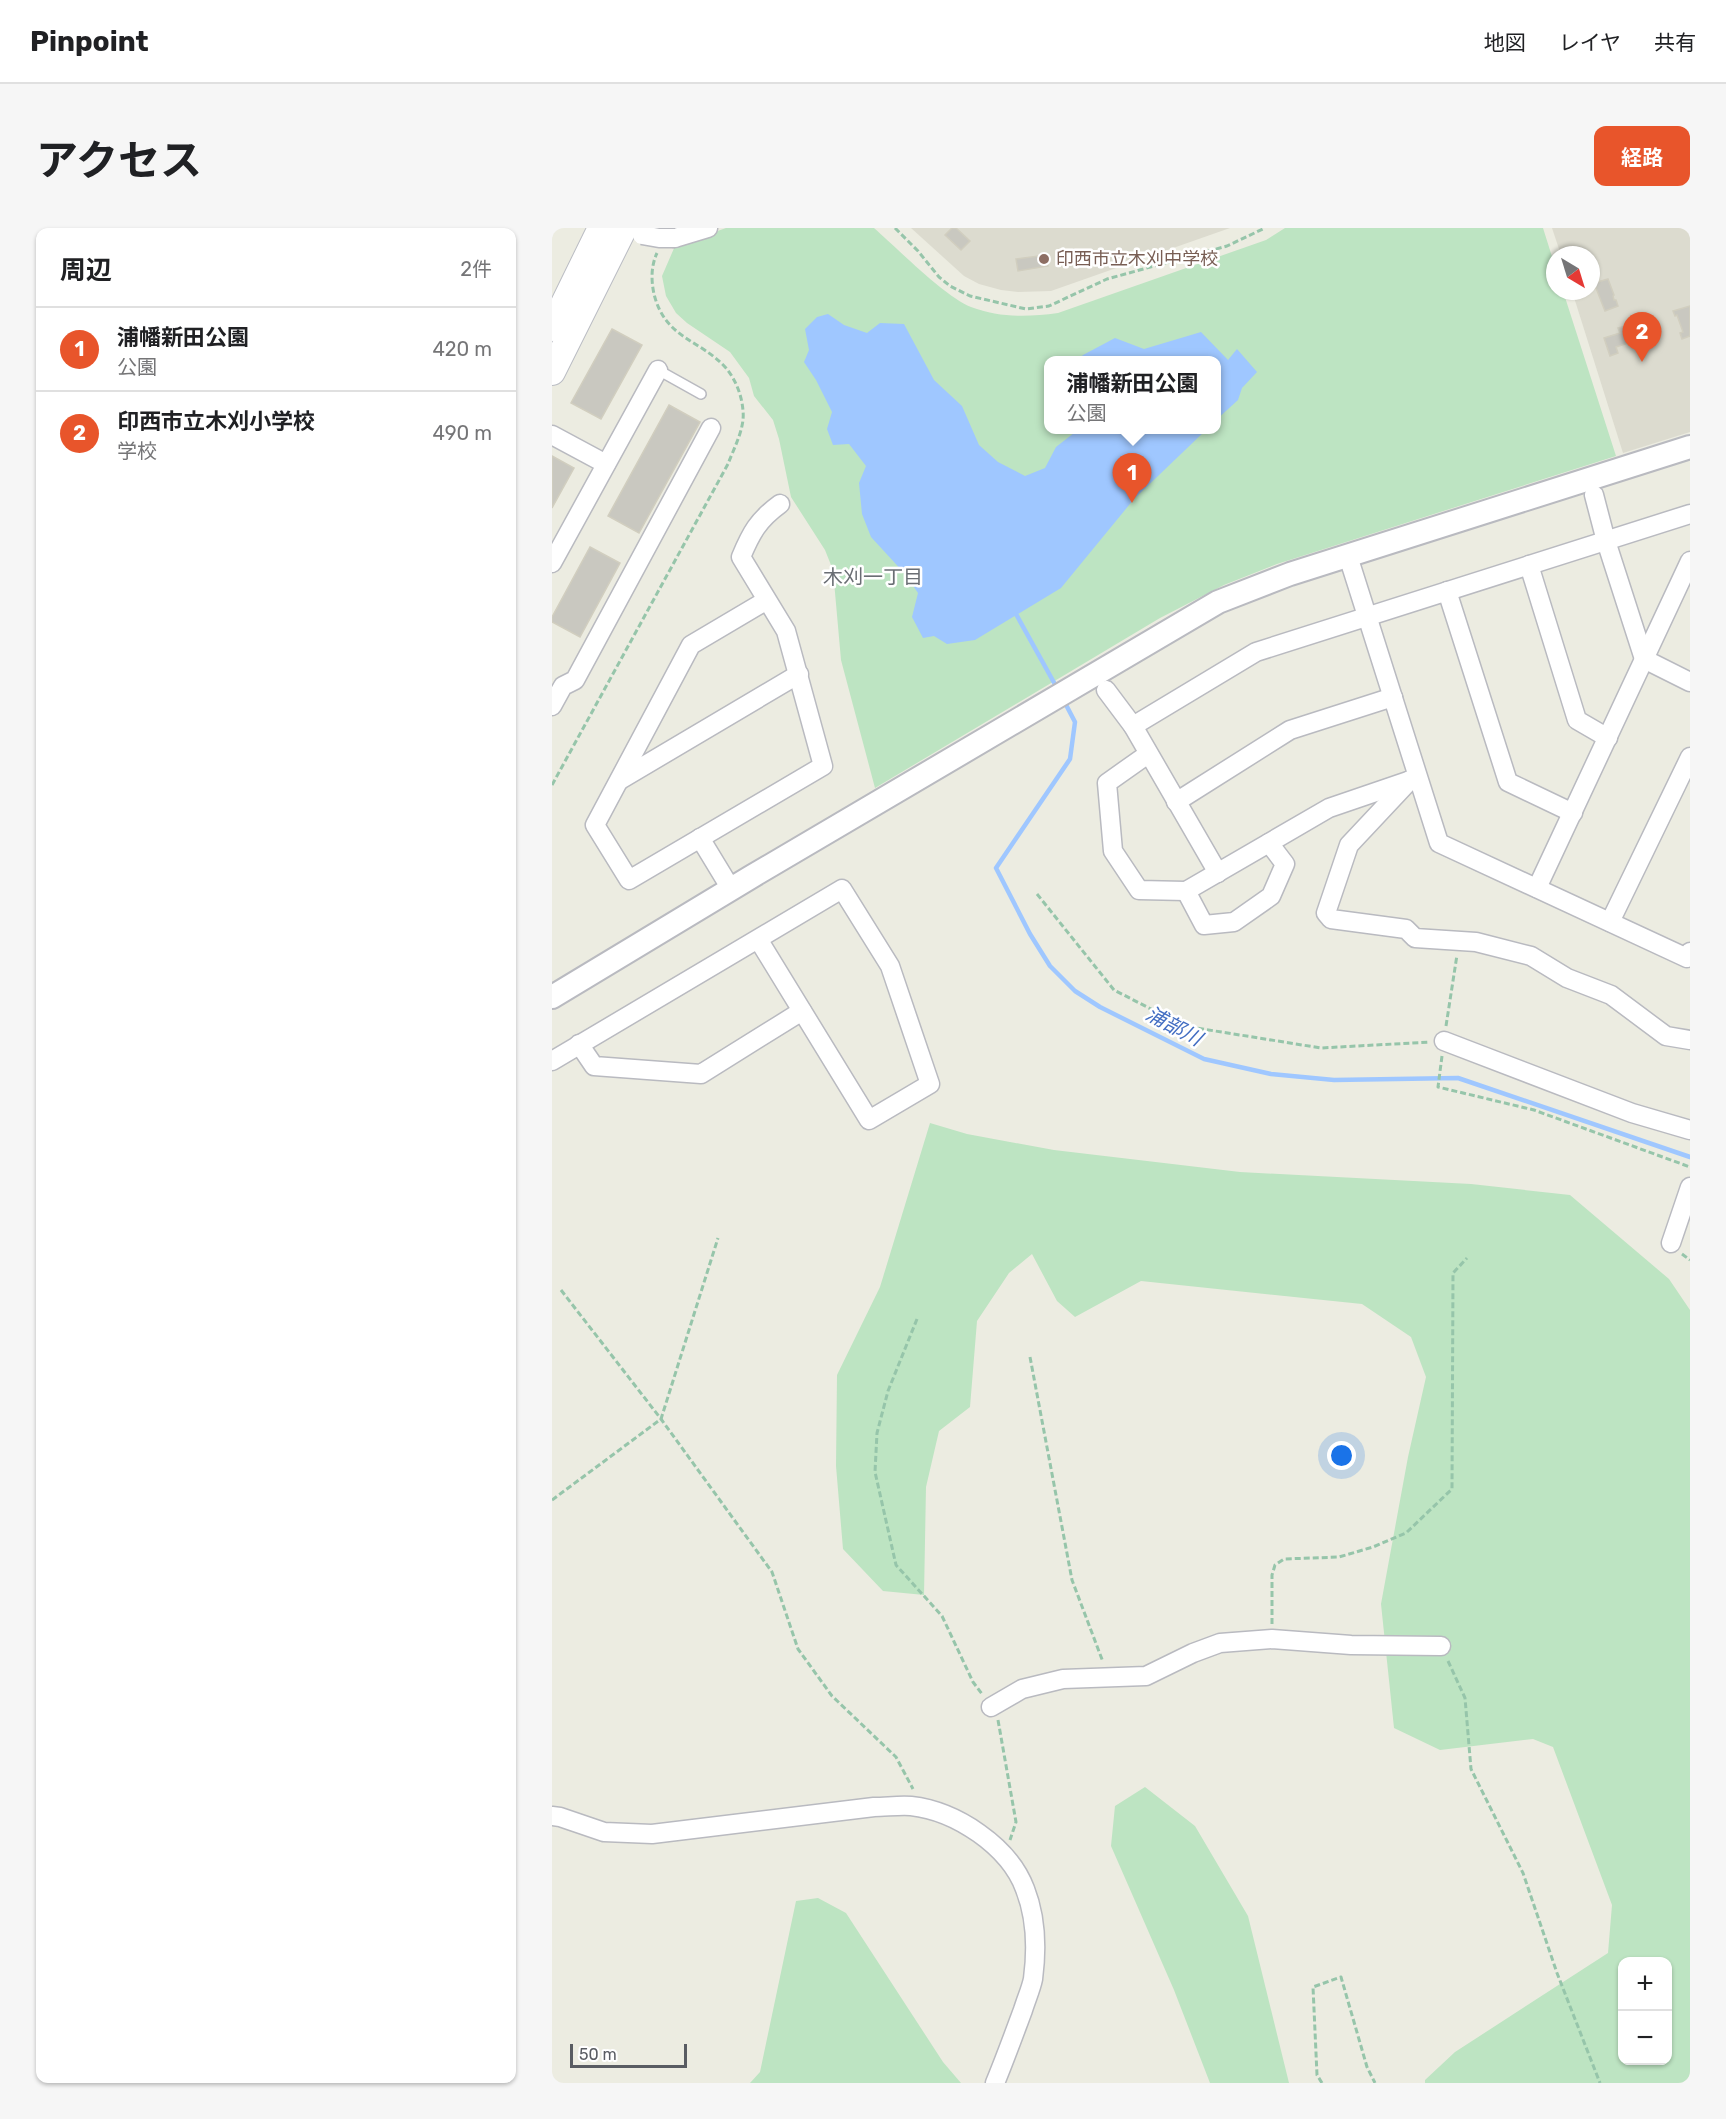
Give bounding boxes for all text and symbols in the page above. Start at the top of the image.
text: Pinpoint [30,25,149,58]
text: 地図 [1484,30,1526,55]
text: レイヤ [1559,30,1621,55]
text: 共有 [1654,30,1696,55]
button: 経路 [1594,126,1690,186]
text: アクセス [36,136,202,186]
north arrow [1546,246,1600,300]
place label: 印西市立木刈中学校 [1056,248,1218,270]
marker: 印西市立木刈中学校 [1037,252,1051,266]
text: 周辺 [60,255,112,286]
text: 2件 [460,257,492,281]
pin: 2 [1622,312,1662,362]
text: 浦幡新田公園 [117,324,249,351]
text: 1 [75,337,84,361]
text: 420 m [432,337,492,361]
text: 公園 [117,355,157,379]
popup [1044,356,1221,434]
text: 浦幡新田公園 [1066,370,1199,397]
text: 公園 [1066,401,1106,425]
text: 印西市立木刈小学校 [117,408,315,435]
text: 2 [73,421,86,445]
text: 490 m [433,421,492,445]
text: 学校 [117,439,157,463]
pin: 1 [1112,454,1152,503]
district label: 木刈一丁目 [823,565,923,589]
water label: 浦部川 [1142,1001,1208,1052]
your location [1327,1441,1356,1470]
map controls [1618,1957,1672,2065]
button: + [1618,1957,1672,2011]
button: − [1618,2011,1672,2065]
scale bar [570,2041,687,2068]
text: 50 m [579,2045,617,2064]

